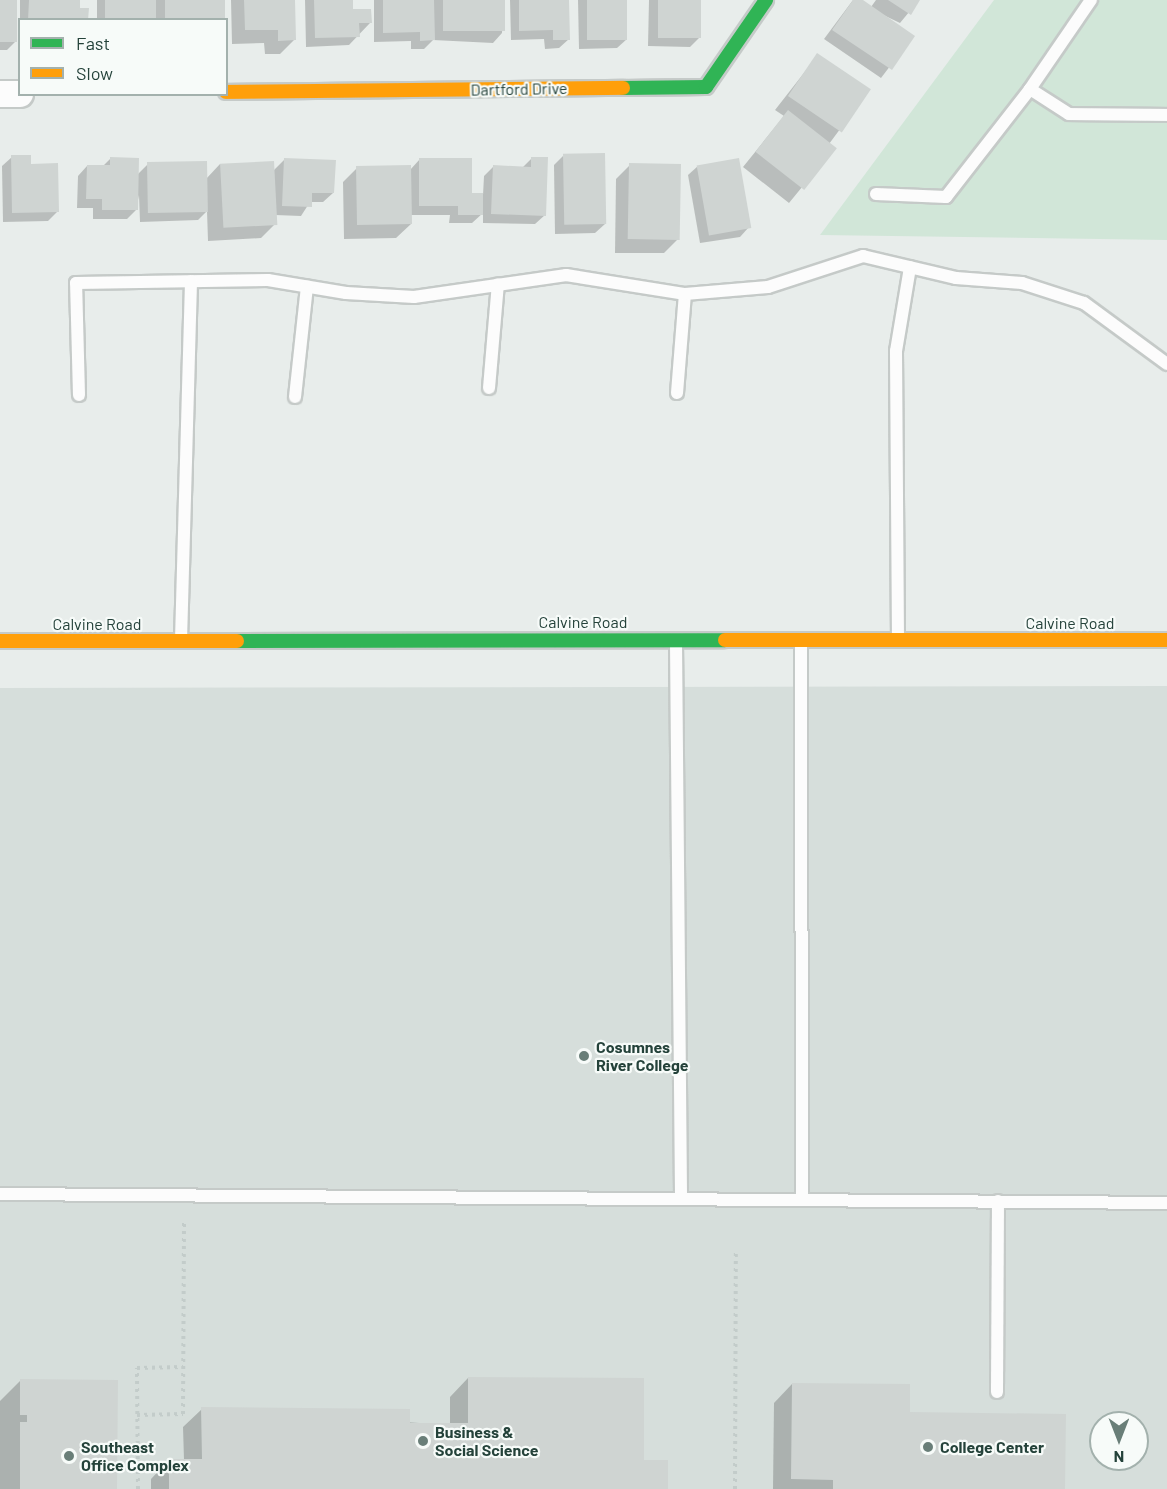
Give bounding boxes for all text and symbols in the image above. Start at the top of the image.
legend [18,18,228,96]
text: Fast [76,32,110,54]
text: Slow [76,62,113,84]
street label: Dartford Drive [470,79,568,99]
street label: Calvine Road [539,612,627,632]
street label: Calvine Road [1026,613,1114,633]
street label: Calvine Road [53,614,141,634]
place label: Cosumnes River College [596,1037,689,1075]
marker: Cosumnes River College [577,1049,591,1063]
north arrow [1089,1411,1149,1471]
place label: Business & Social Science [435,1422,539,1460]
marker: Business & Social Science [416,1434,430,1448]
place label: Southeast Office Complex [81,1437,189,1475]
place label: College Center [940,1437,1044,1457]
marker: College Center [921,1440,935,1454]
text: N [1114,1448,1124,1467]
marker: Southeast Office Complex [62,1449,76,1463]

